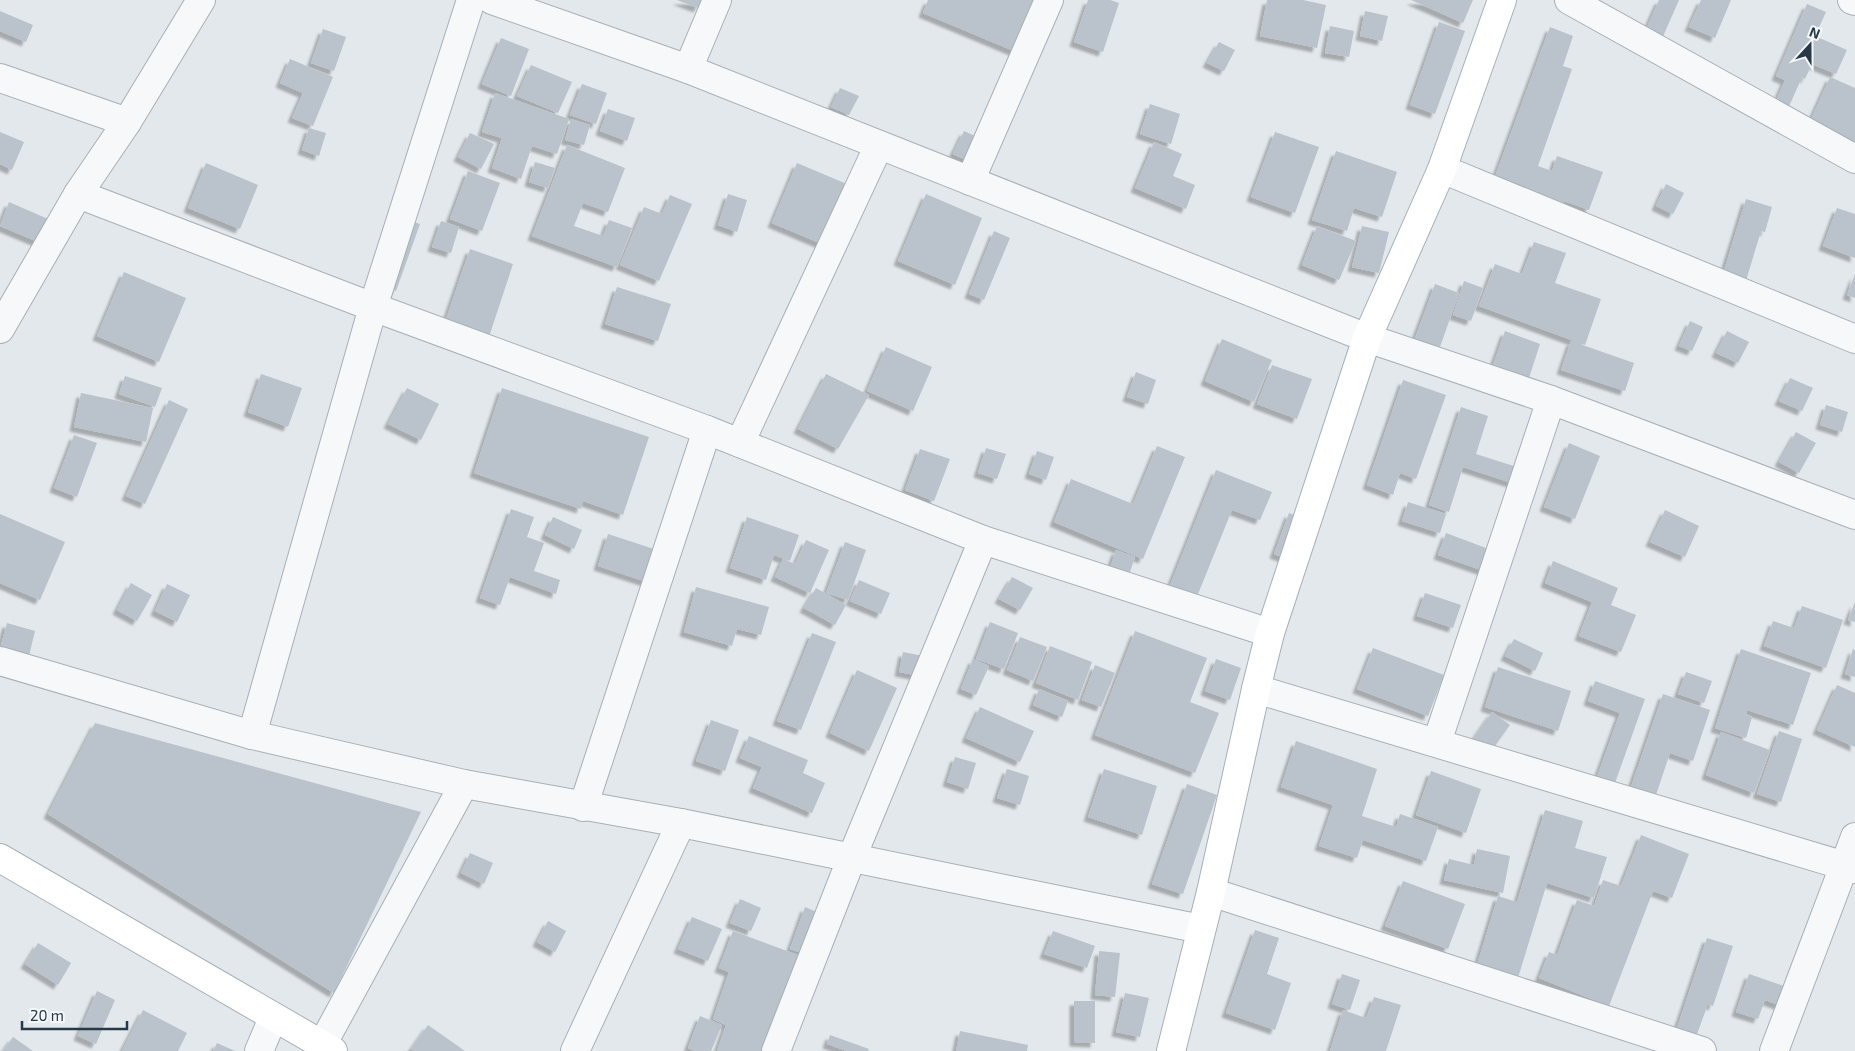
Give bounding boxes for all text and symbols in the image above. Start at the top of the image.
north arrow [1785,20,1835,70]
text: N [1807,23,1823,42]
scale bar [22,998,128,1030]
text: 20 m [30,1006,64,1024]

